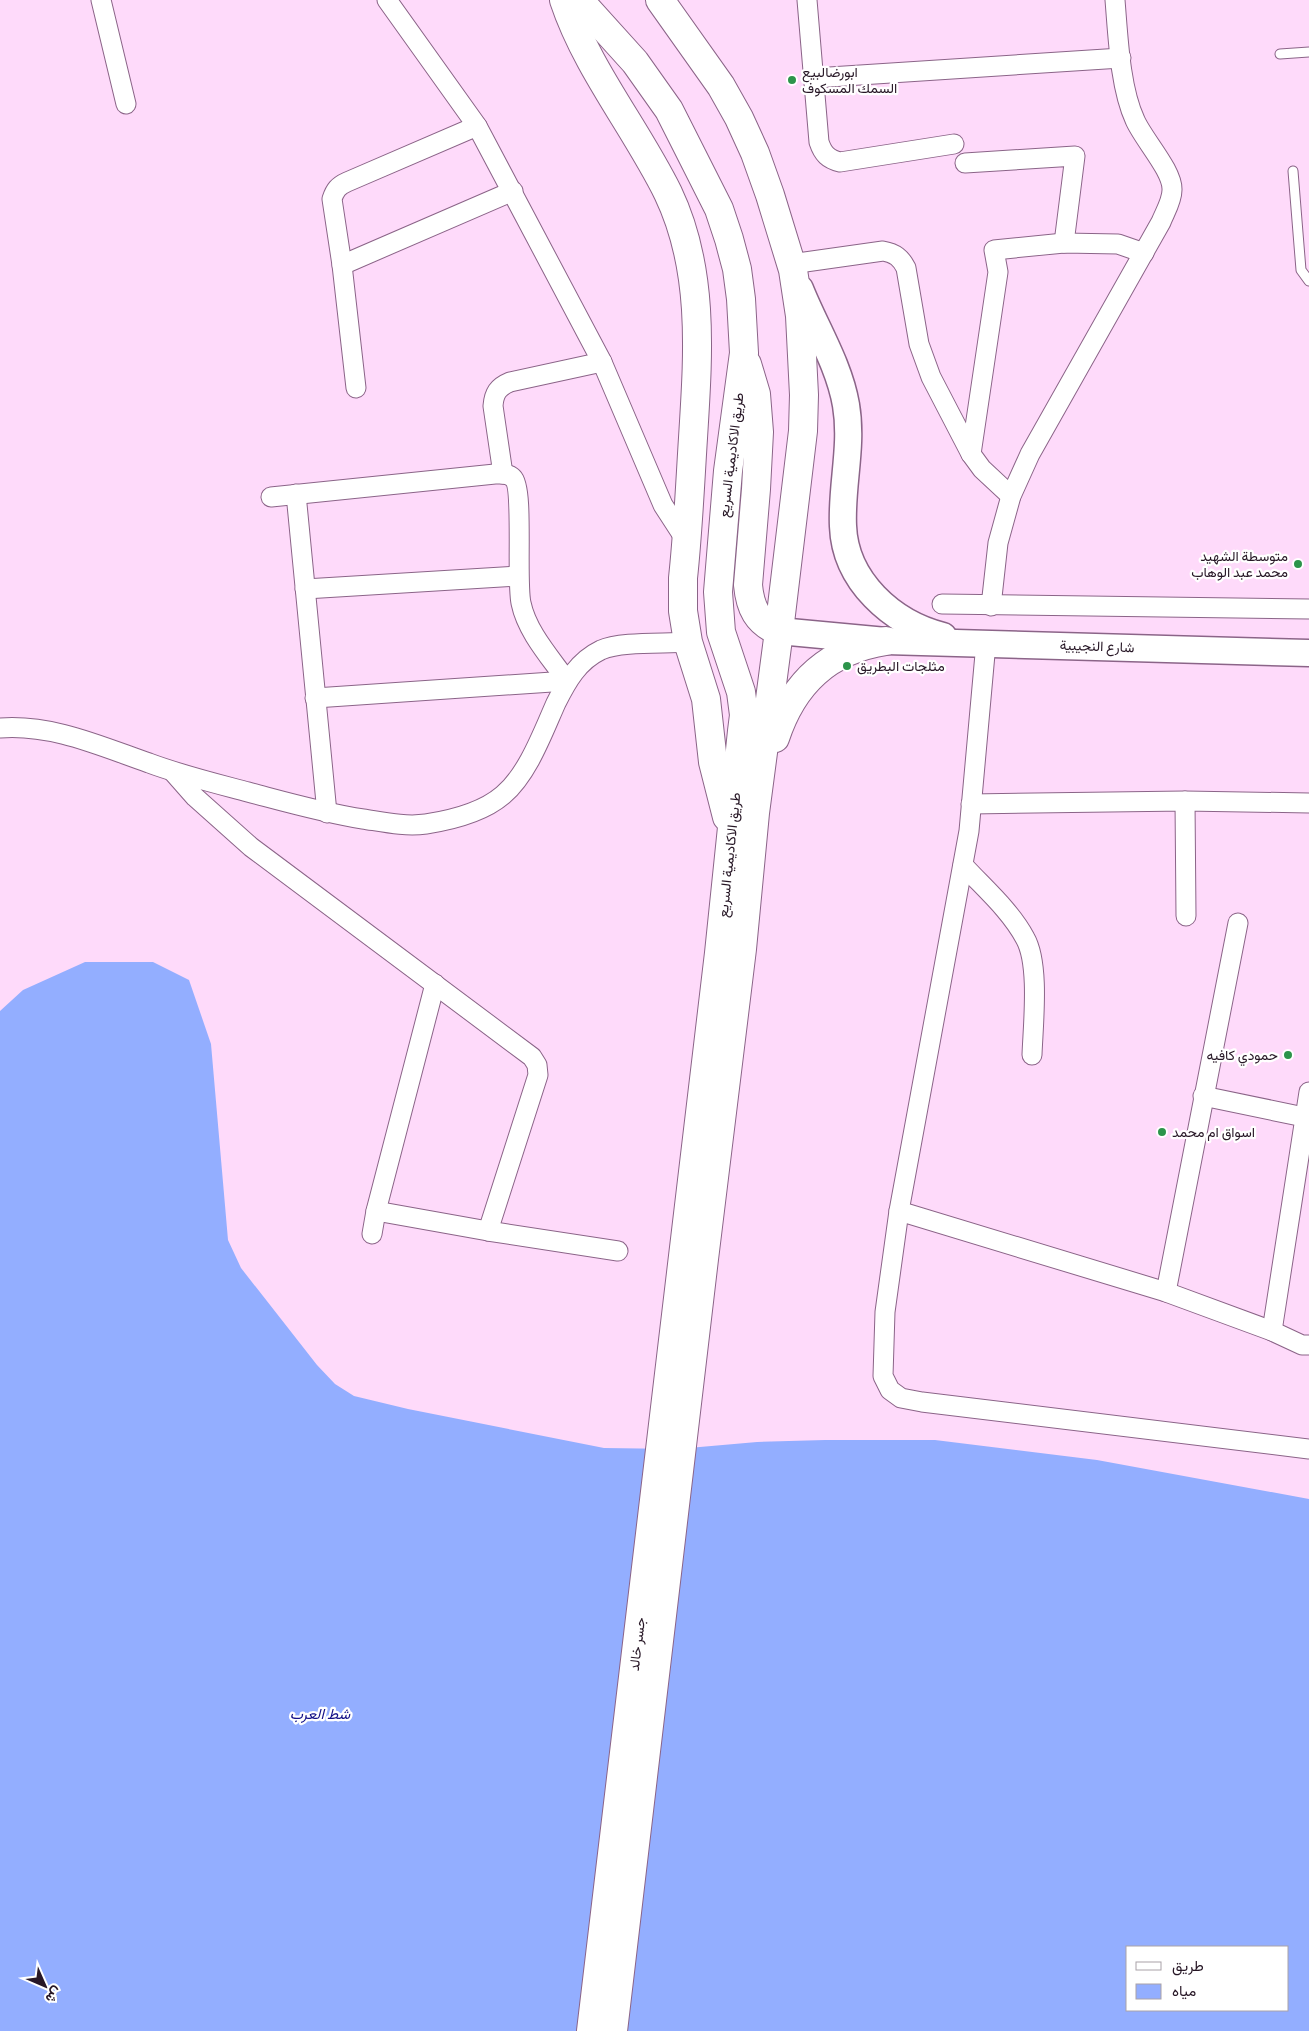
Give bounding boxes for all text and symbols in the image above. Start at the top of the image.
place label: ابورضالبيع السمك المسكوف [802,62,897,97]
marker: ابورضالبيع السمك المسكوف [786,74,798,86]
street label: طريق الاكاديمية السريع [713,391,750,519]
place label: متوسطة الشهيد محمد عبد الوهاب [1191,546,1288,581]
marker: متوسطة الشهيد محمد عبد الوهاب [1292,558,1304,570]
street label: شارع النجيبية [1059,635,1135,658]
place label: مثلجات البطريق [857,656,945,675]
marker: مثلجات البطريق [841,660,853,672]
street label: طريق الاكاديمية السريع [712,791,747,919]
place label: حمودي كافيه [1206,1045,1278,1067]
marker: حمودي كافيه [1282,1049,1294,1061]
place label: اسواق ام محمد [1172,1122,1255,1141]
marker: اسواق ام محمد [1156,1126,1168,1138]
street label: جسر خالد [624,1616,649,1672]
water label: شط العرب [290,1703,351,1724]
legend [1126,1946,1289,2011]
text: طريق [1172,1955,1204,1976]
north arrow [20,1961,70,2011]
text: مياه [1172,1980,1196,2001]
text: ش [42,1983,67,2008]

